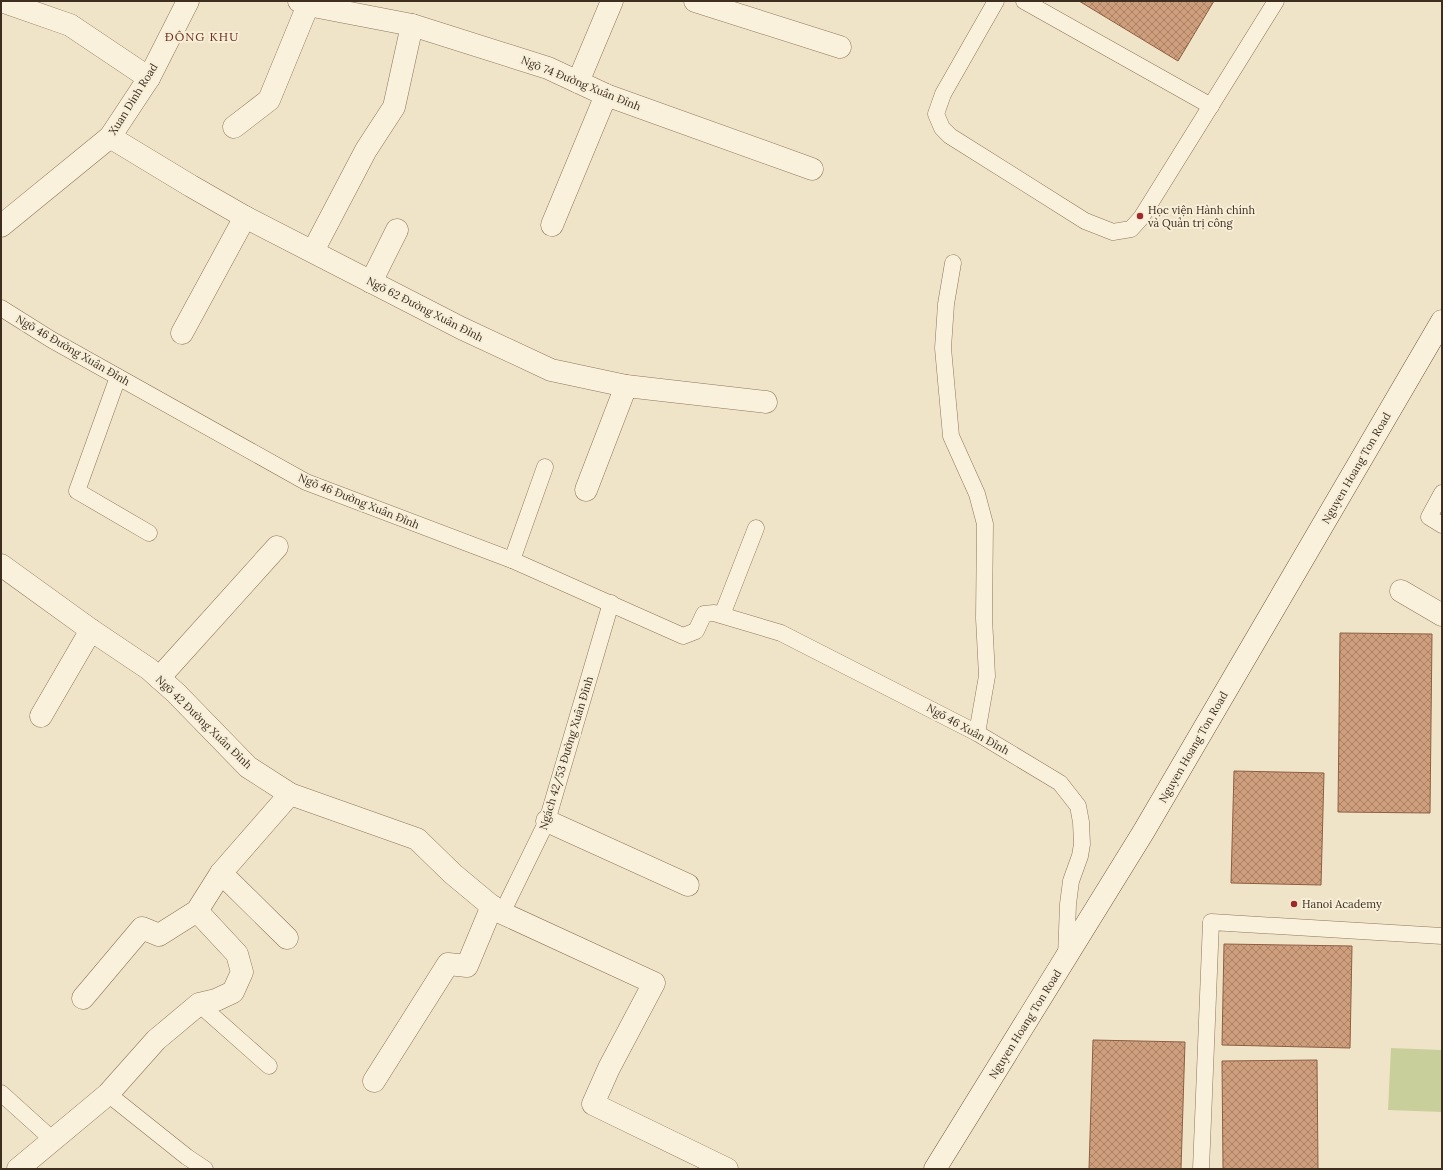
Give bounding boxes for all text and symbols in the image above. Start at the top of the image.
district label: ĐÔNG KHU [165,29,239,44]
street label: Ngõ 74 Đường Xuân Đỉnh [519,53,643,114]
street label: Xuan Dinh Road [105,60,161,137]
place label: Học viện Hành chính và Quản trị công [1148,203,1255,230]
marker: Học viện Hành chính và Quản trị công [1135,211,1145,221]
street label: Ngõ 62 Đường Xuân Đỉnh [364,273,486,345]
street label: Ngõ 46 Đường Xuân Đỉnh [14,312,133,389]
street label: Nguyen Hoang Ton Road [1318,409,1394,526]
street label: Ngõ 46 Đường Xuân Đỉnh [296,470,422,532]
street label: Ngõ 42 Đường Xuân Đỉnh [153,672,255,772]
street label: Ngách 42/53 Đường Xuân Đỉnh [536,674,597,832]
street label: Nguyen Hoang Ton Road [1155,688,1231,805]
street label: Ngõ 46 Xuân Đỉnh [924,700,1012,758]
place label: Hanoi Academy [1302,897,1382,911]
marker: Hanoi Academy [1289,899,1299,909]
street label: Nguyen Hoang Ton Road [986,966,1065,1081]

